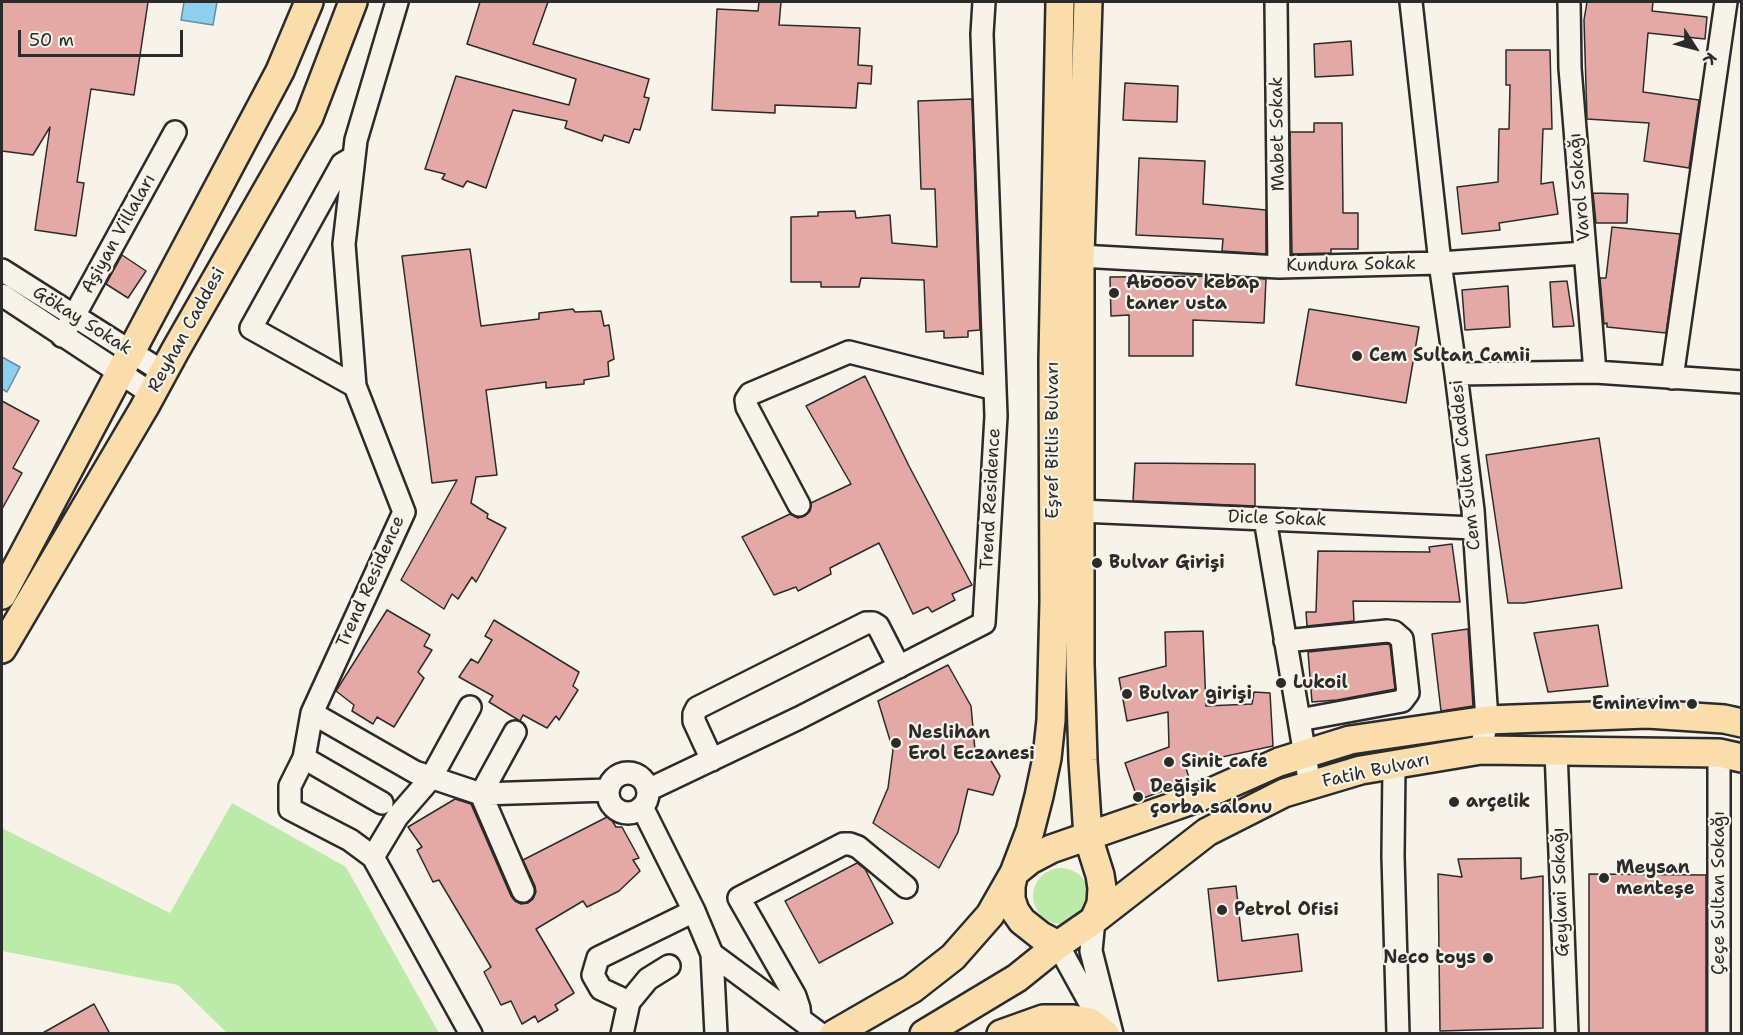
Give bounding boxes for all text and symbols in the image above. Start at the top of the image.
scale bar [21,18,186,56]
north arrow [1665,18,1725,78]
text: 50 m [29,28,74,52]
text: K [1698,48,1722,69]
street label: Mabet Sokak [1266,76,1290,192]
street label: Varol Sokağı [1565,132,1595,242]
street label: Aşiyan Villaları [77,170,161,298]
street label: Kundura Sokak [1286,253,1416,277]
street label: Reyhan Caddesi [144,264,230,396]
place label: Abooov kebap taner usta [1126,272,1260,314]
street label: Gökay Sokak [28,282,136,360]
marker: Abooov kebap taner usta [1107,286,1121,300]
place label: Cem Sultan Camii [1369,345,1530,367]
marker: Cem Sultan Camii [1350,349,1364,363]
street label: Eşref Bitlis Bulvarı [1042,361,1064,519]
street label: Cem Sultan Caddesi [1446,379,1486,551]
street label: Trend Residence [976,428,1006,570]
street label: Dicle Sokak [1227,506,1327,532]
street label: Trend Residence [332,513,410,651]
place label: Bulvar Girişi [1109,552,1225,574]
marker: Bulvar Girişi [1090,556,1104,570]
place label: Lukoil [1293,672,1348,694]
marker: Lukoil [1274,676,1288,690]
place label: Bulvar girişi [1139,683,1252,705]
marker: Bulvar girişi [1120,687,1134,701]
place label: Eminevim [1592,693,1680,715]
marker: Eminevim [1685,697,1699,711]
place label: Neslihan Erol Eczanesi [908,722,1035,764]
marker: Neslihan Erol Eczanesi [889,736,903,750]
street label: Fatih Bulvarı [1320,749,1432,793]
place label: Sinit cafe [1181,751,1268,773]
marker: Sinit cafe [1162,755,1176,769]
place label: Değişik çorba salonu [1150,776,1272,818]
marker: Değişik çorba salonu [1131,790,1145,804]
place label: arçelik [1466,791,1530,813]
marker: arçelik [1447,795,1461,809]
street label: Çeçe Sultan Sokağı [1708,811,1730,975]
street label: Geylani Sokağı [1548,827,1574,957]
place label: Meysan menteşe [1616,857,1695,900]
marker: Meysan menteşe [1597,871,1611,885]
place label: Petrol Ofisi [1234,899,1339,921]
marker: Petrol Ofisi [1215,903,1229,917]
place label: Neco toys [1383,947,1476,969]
marker: Neco toys [1481,951,1495,965]

